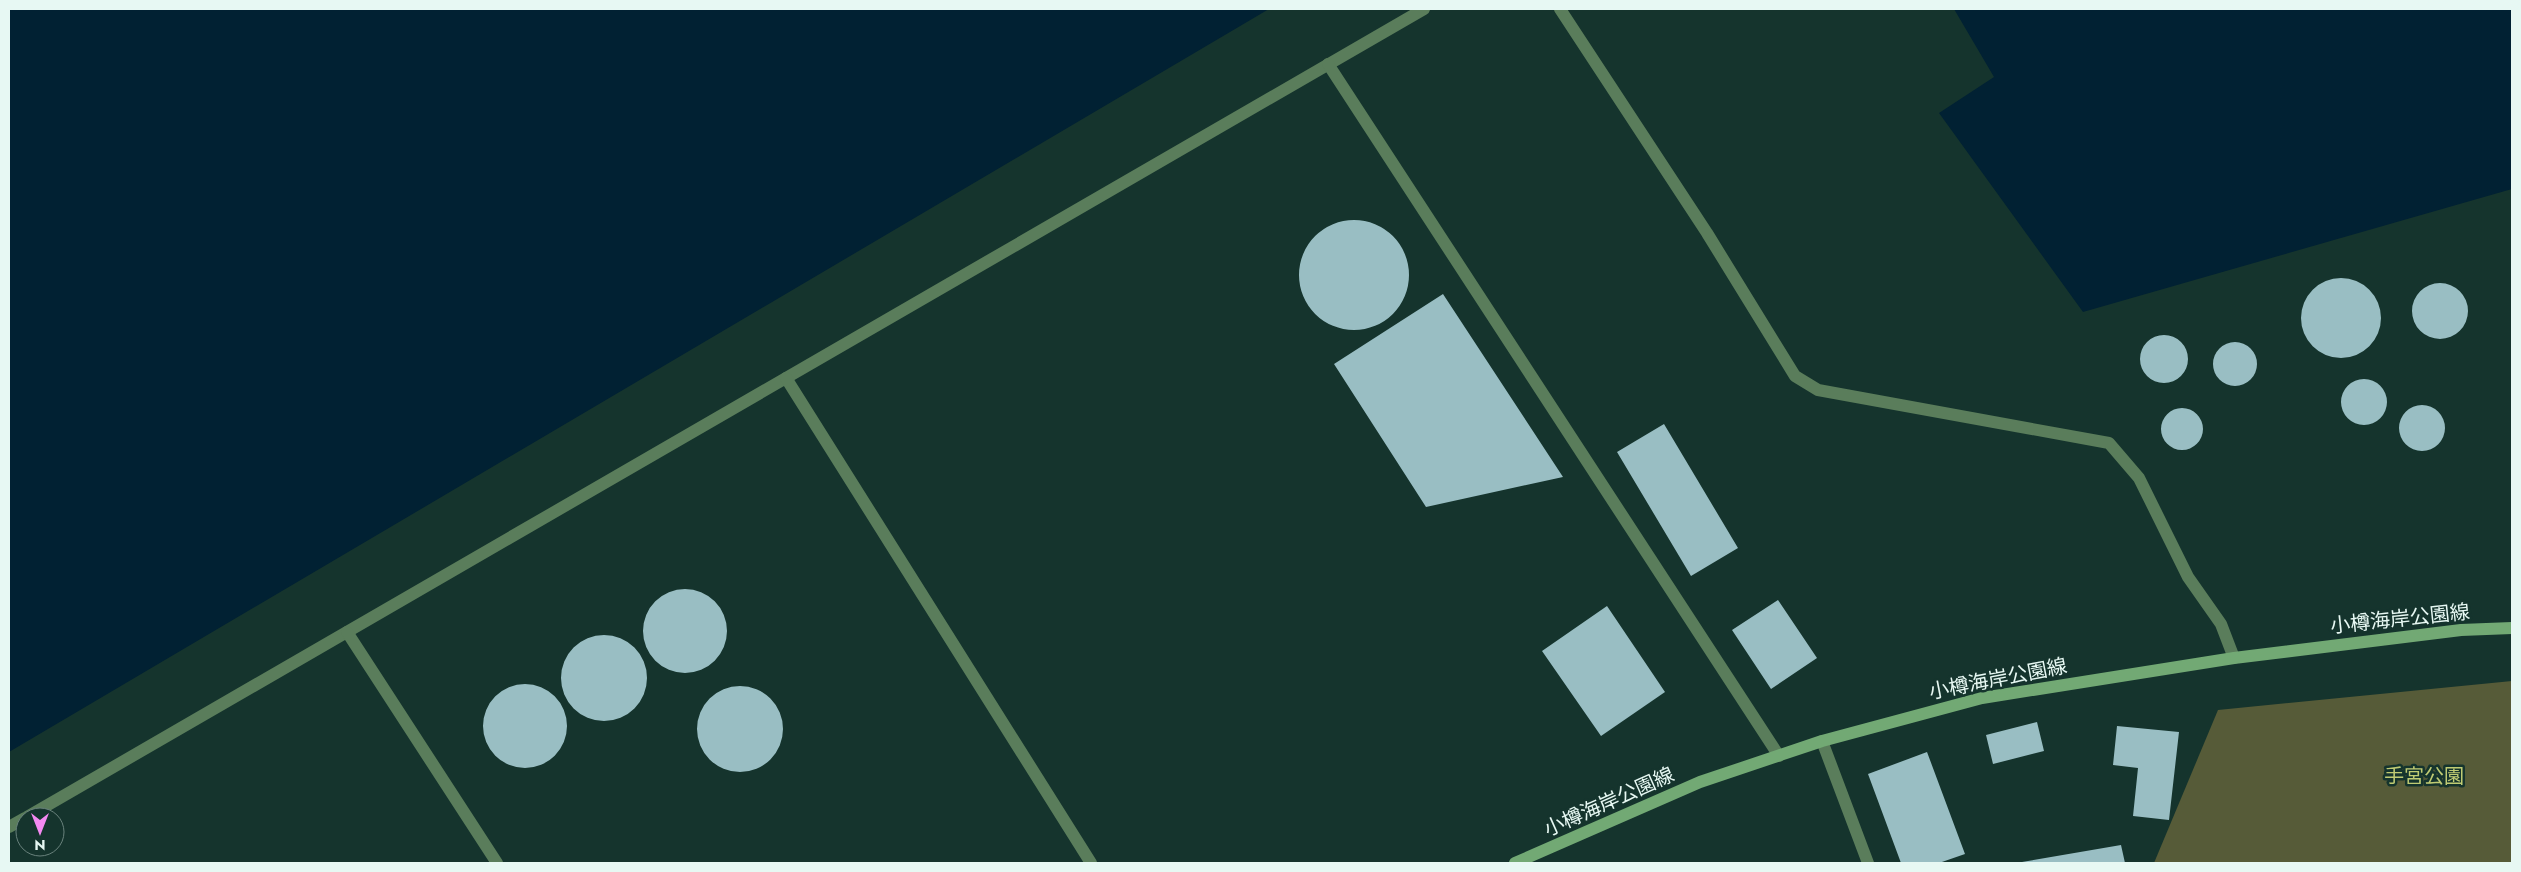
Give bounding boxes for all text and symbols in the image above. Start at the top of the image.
street label: 小樽海岸公園線 [2329,597,2471,641]
street label: 小樽海岸公園線 [1927,651,2069,707]
street label: 小樽海岸公園線 [1539,760,1679,844]
park label: 手宮公園 [2384,762,2464,791]
north arrow [15,807,65,857]
text: N [34,835,46,855]

